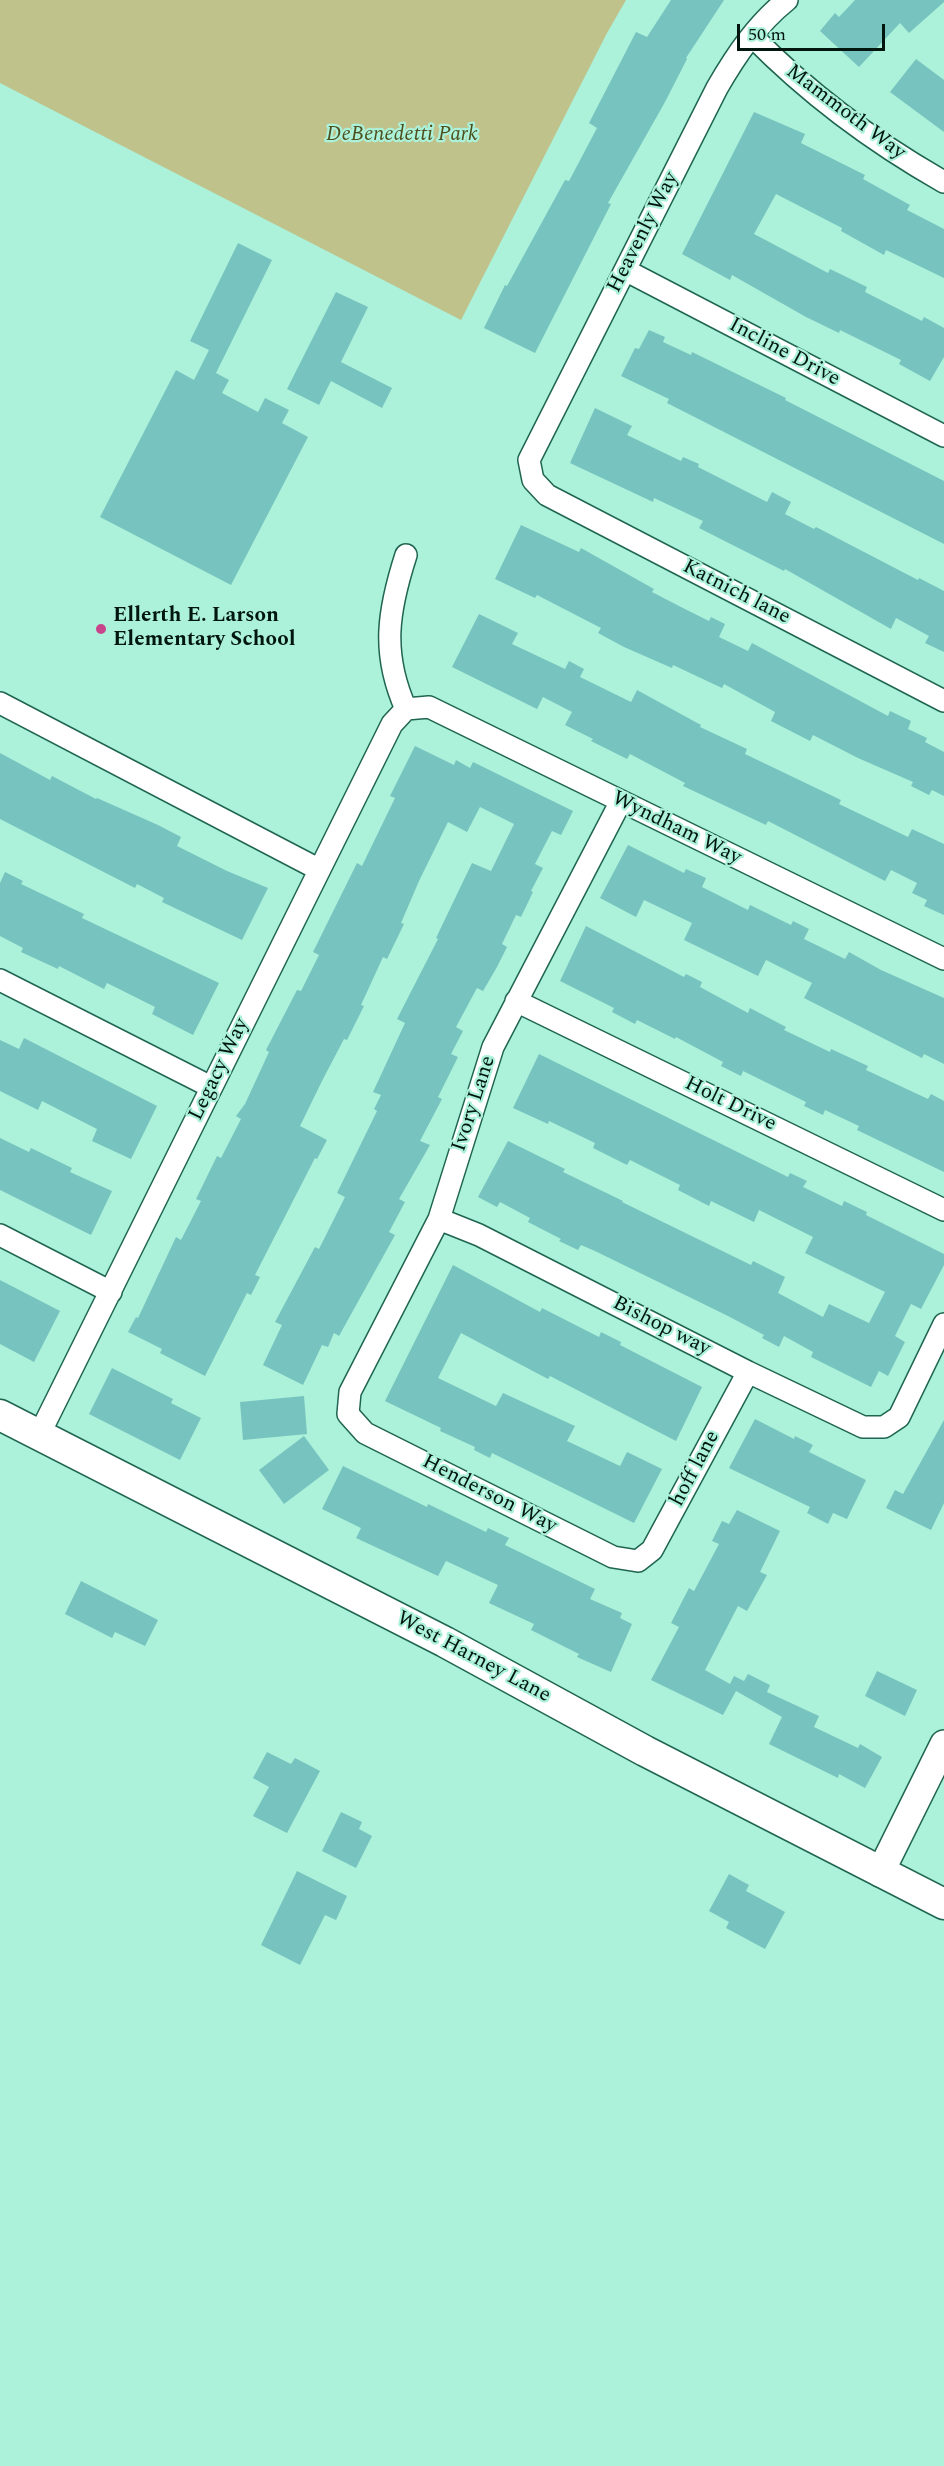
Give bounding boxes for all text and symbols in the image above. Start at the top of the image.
scale bar [740,12,888,50]
text: 50 m [748,21,786,48]
street label: Mammoth Way [780,60,910,166]
park label: DeBenedetti Park [326,123,478,149]
street label: Heavenly Way [603,168,685,298]
street label: Incline Drive [724,313,844,393]
street label: Katnich lane [678,555,794,631]
place label: Ellerth E. Larson Elementary School [113,604,296,654]
marker: Ellerth E. Larson Elementary School [94,622,108,636]
street label: Wyndham Way [607,787,745,871]
street label: Legacy Way [184,1015,256,1125]
street label: Ivory Lane [448,1053,502,1155]
street label: Holt Drive [680,1072,780,1138]
street label: Bishop way [608,1292,714,1362]
street label: hoff lane [666,1427,726,1511]
street label: Henderson Way [417,1450,561,1540]
street label: West Harney Lane [392,1607,554,1709]

